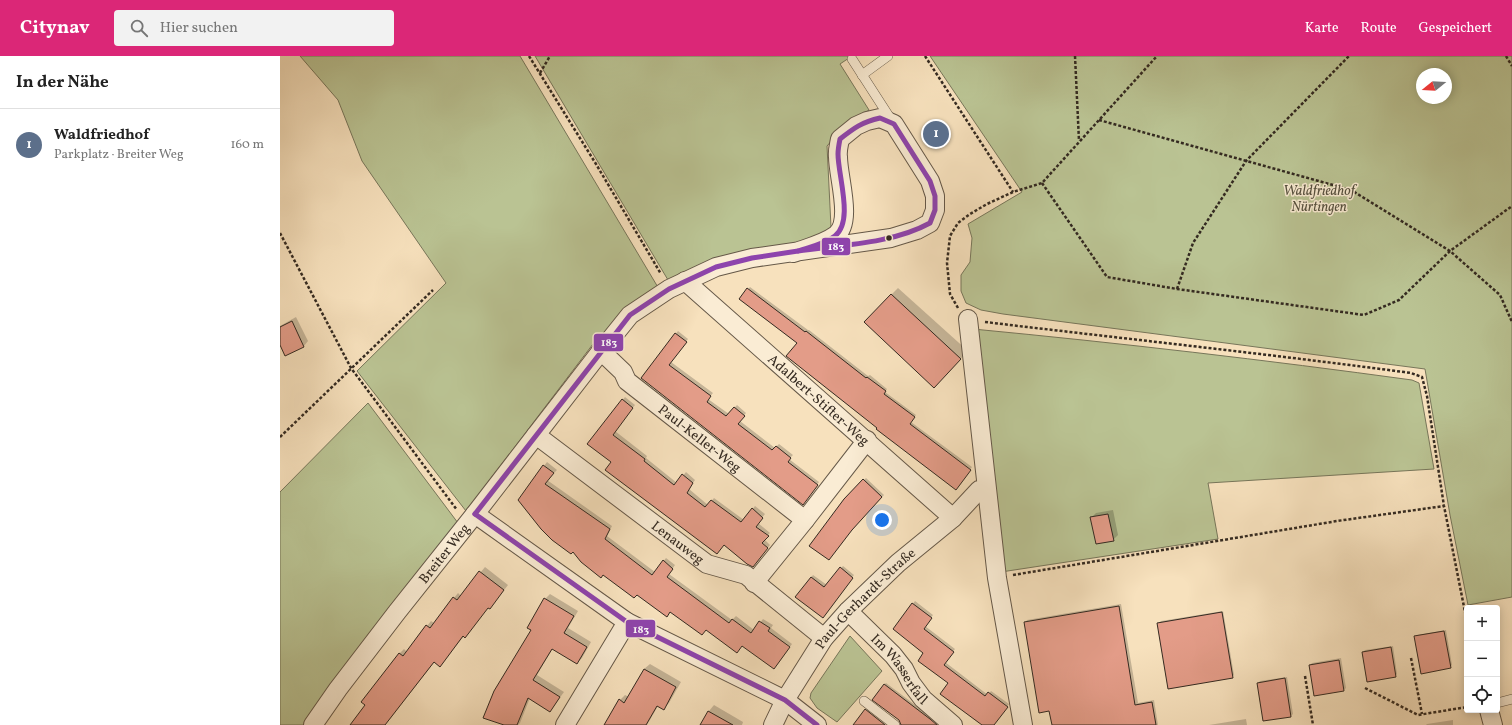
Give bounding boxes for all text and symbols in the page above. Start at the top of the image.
search box [114,10,394,46]
text: Citynav [20,15,90,41]
icon: search [128,17,150,39]
text: Hier suchen [160,18,238,39]
text: Karte [1305,19,1339,38]
text: Route [1361,19,1397,38]
text: Gespeichert [1419,19,1492,38]
north arrow [1416,68,1452,104]
text: In der Nähe [16,71,109,94]
pin: 1 [923,119,949,149]
text: Waldfriedhof [54,125,149,146]
text: 1 [26,136,32,154]
text: 160 m [230,136,264,154]
text: Parkplatz · Breiter Weg [54,146,184,164]
park label: Waldfriedhof Nürtingen [1283,182,1358,217]
unlabelled marker [884,233,894,243]
line badge: 183 [821,237,851,256]
text: 183 [828,240,844,255]
line badge: 183 [593,333,624,352]
text: 183 [601,336,617,351]
street label: Adalbert-Stifter-Weg [763,351,873,451]
street label: Paul-Keller-Weg [654,401,745,478]
your location [872,510,892,530]
street label: Lenauweg [647,517,708,570]
street label: Breiter Weg [415,520,475,588]
street label: Paul-Gerhardt-Straße [811,544,921,653]
map controls [1464,605,1500,713]
button: + [1464,605,1500,641]
line badge: 183 [625,619,656,638]
text: 183 [633,623,649,638]
street label: Im Wasserfall [866,630,931,710]
button: − [1464,641,1500,677]
button: locate [1464,677,1500,713]

